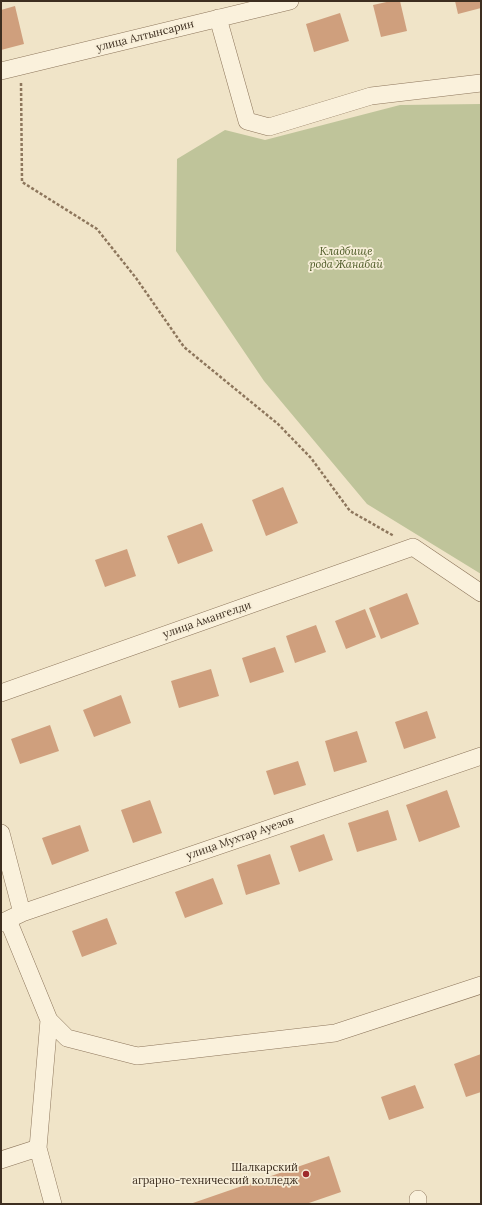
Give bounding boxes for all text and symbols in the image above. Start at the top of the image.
street label: улица Алтынсарин [95,17,195,55]
park label: Кладбище рода Жанабай [309,245,383,271]
street label: улица Амангелди [161,599,253,641]
street label: улица Мухтар Ауезов [185,813,295,863]
place label: Шалкарский аграрно-технический колледж [132,1161,298,1187]
marker: Шалкарский аграрно-технический колледж [301,1169,311,1179]

